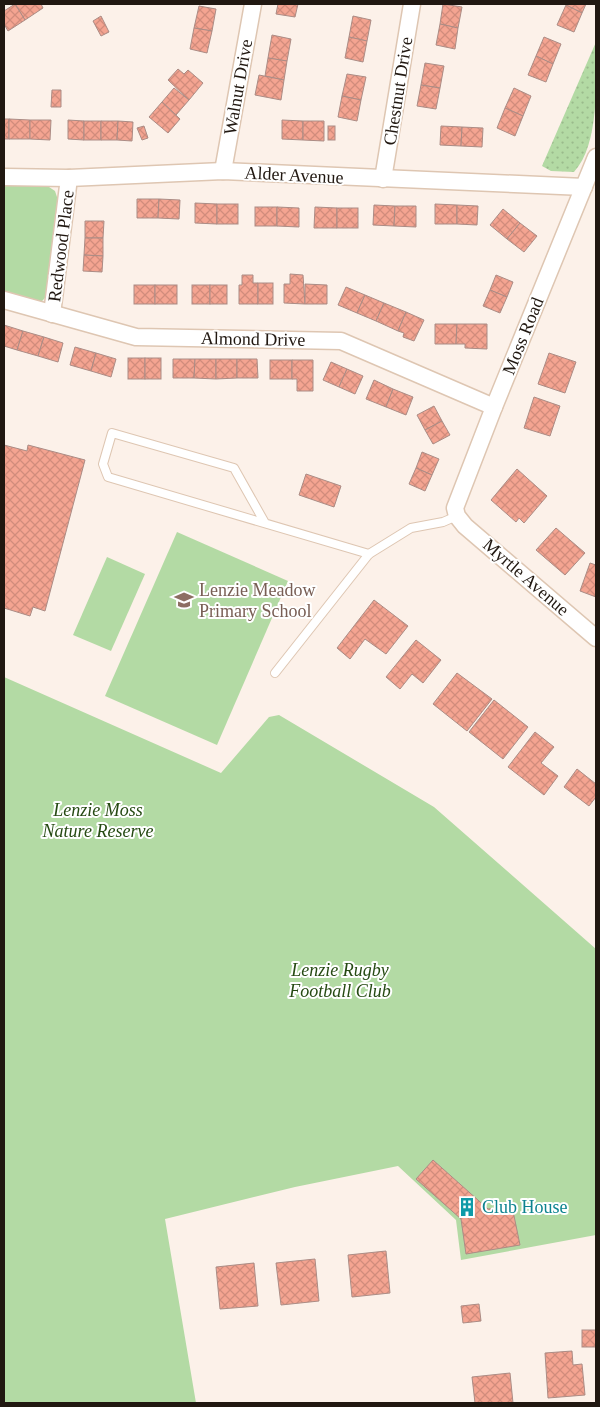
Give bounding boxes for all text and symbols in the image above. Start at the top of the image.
street label: Chestnut Drive [380,35,416,147]
street label: Walnut Drive [220,37,256,137]
street label: Alder Avenue [244,162,344,188]
street label: Redwood Place [44,189,78,303]
street label: Moss Road [498,294,548,378]
street label: Almond Drive [201,328,305,350]
street label: Myrtle Avenue [479,534,573,620]
place label: Lenzie Meadow Primary School [199,580,315,621]
school or university icon: Lenzie Meadow Primary School [173,589,195,611]
park label: Lenzie Moss Nature Reserve [42,800,153,841]
park label: Lenzie Rugby Football Club [288,960,391,1001]
building icon: Club House [456,1196,478,1218]
place label: Club House [482,1197,568,1217]

